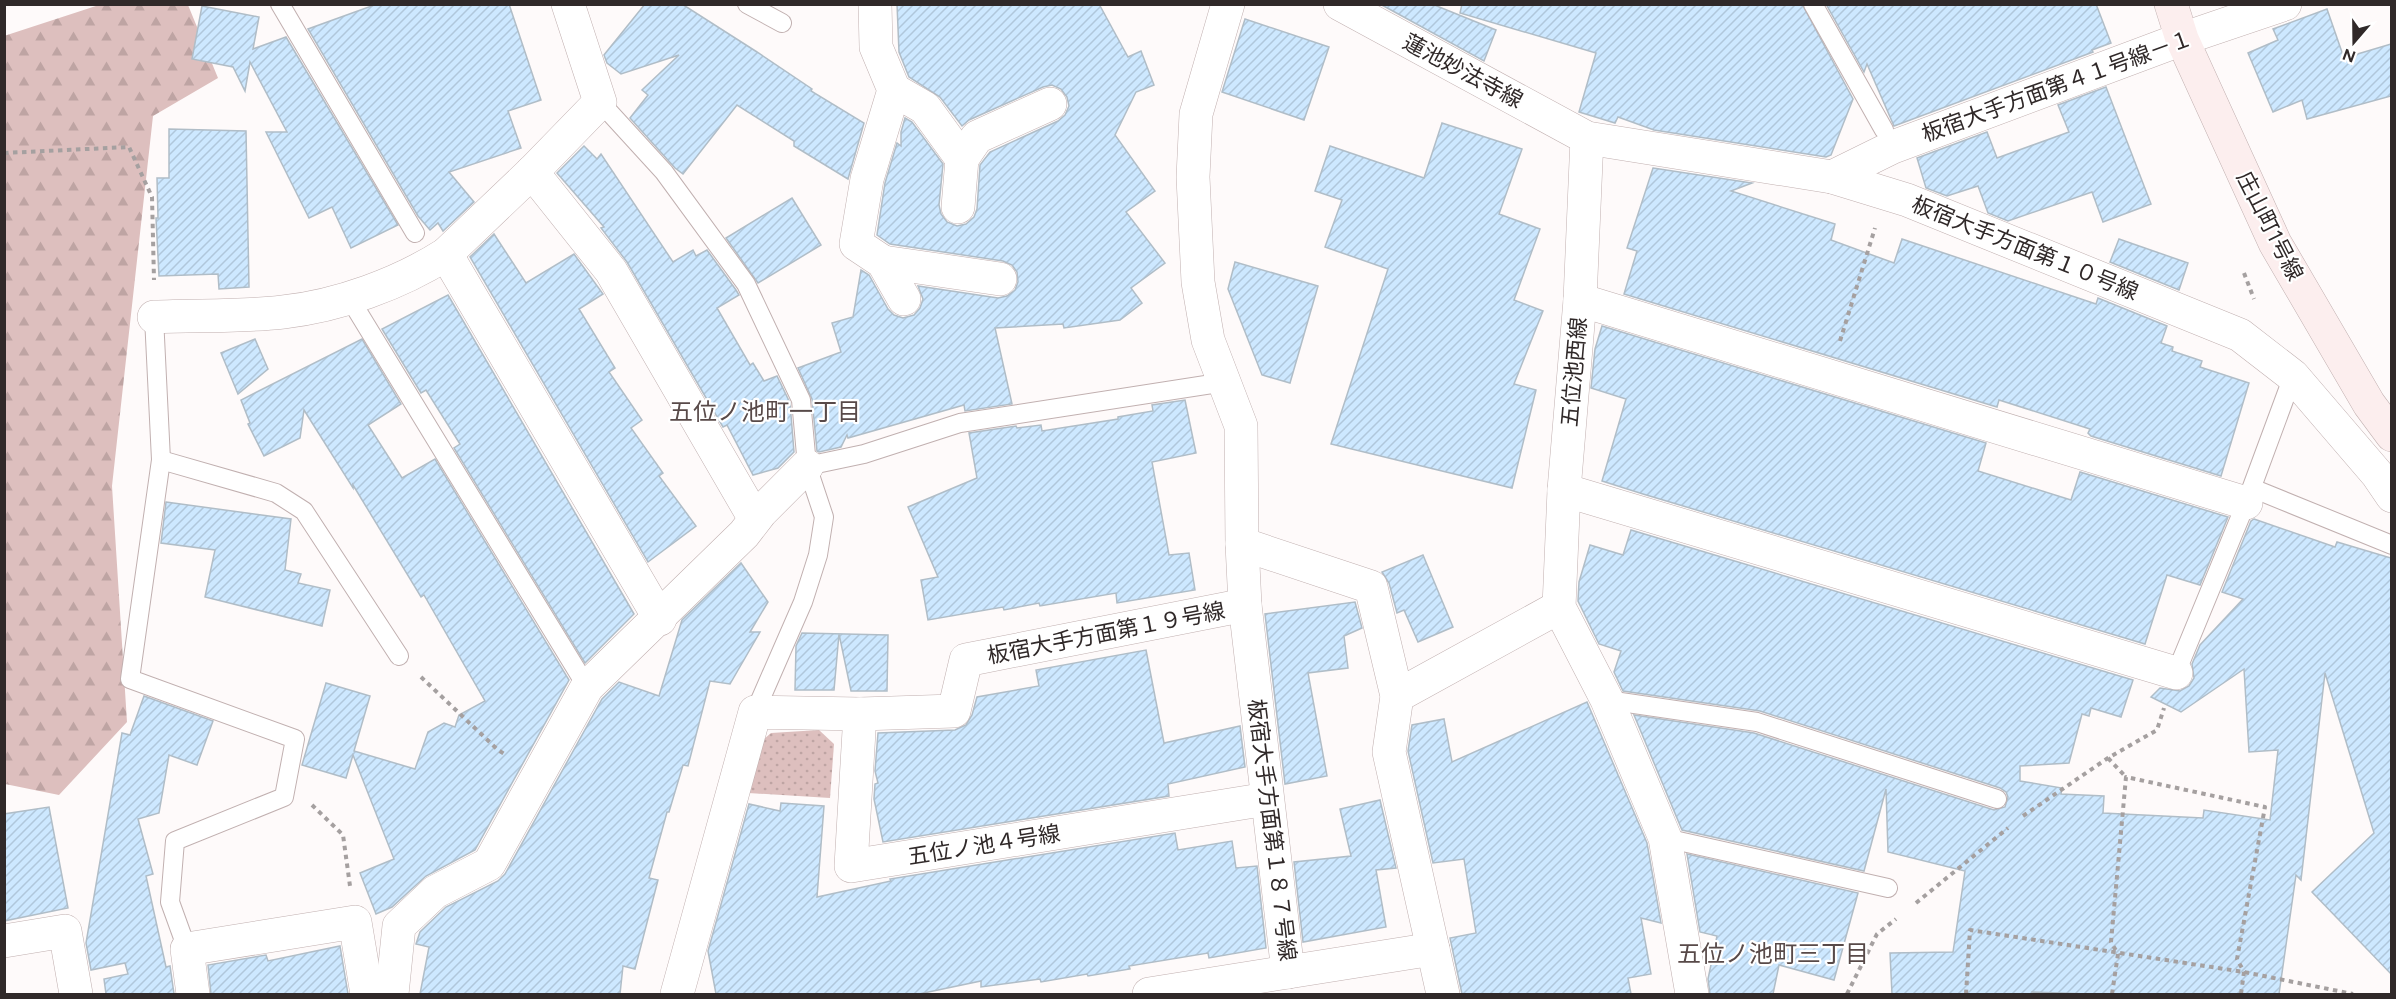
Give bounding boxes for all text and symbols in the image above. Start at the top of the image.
north arrow [2324,12,2384,72]
street label: 板宿大手方面第４１号線－１ [1918,24,2196,148]
street label: 蓮池妙法寺線 [1398,28,1528,114]
text: N [2340,45,2358,67]
street label: 庄山町1号線 [2231,167,2309,285]
street label: 板宿大手方面第１０号線 [1908,190,2142,306]
street label: 五位池西線 [1556,316,1592,428]
district label: 五位ノ池町一丁目 [669,397,861,426]
street label: 板宿大手方面第１９号線 [985,597,1227,669]
street label: 板宿大手方面第１８７号線 [1243,697,1301,963]
street label: 五位ノ池４号線 [906,820,1062,870]
district label: 五位ノ池町三丁目 [1677,939,1869,968]

